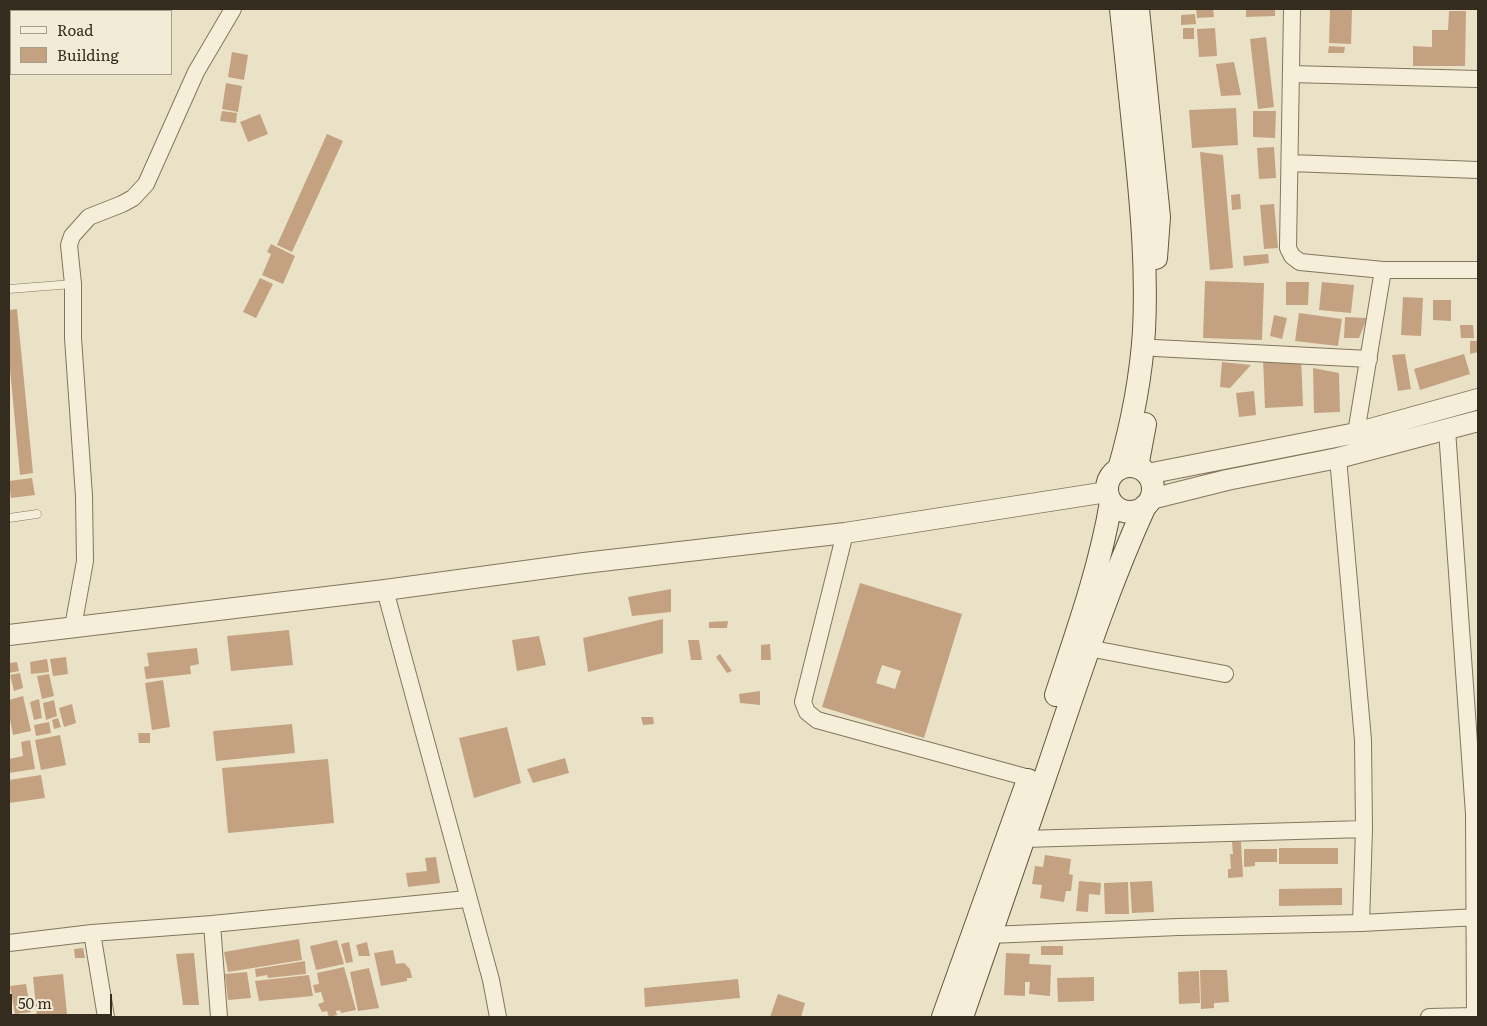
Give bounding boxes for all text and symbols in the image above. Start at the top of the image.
legend [10,10,172,75]
text: Road [57,18,93,41]
text: Building [57,43,119,66]
scale bar [12,984,115,1016]
text: 50 m [18,991,52,1014]

